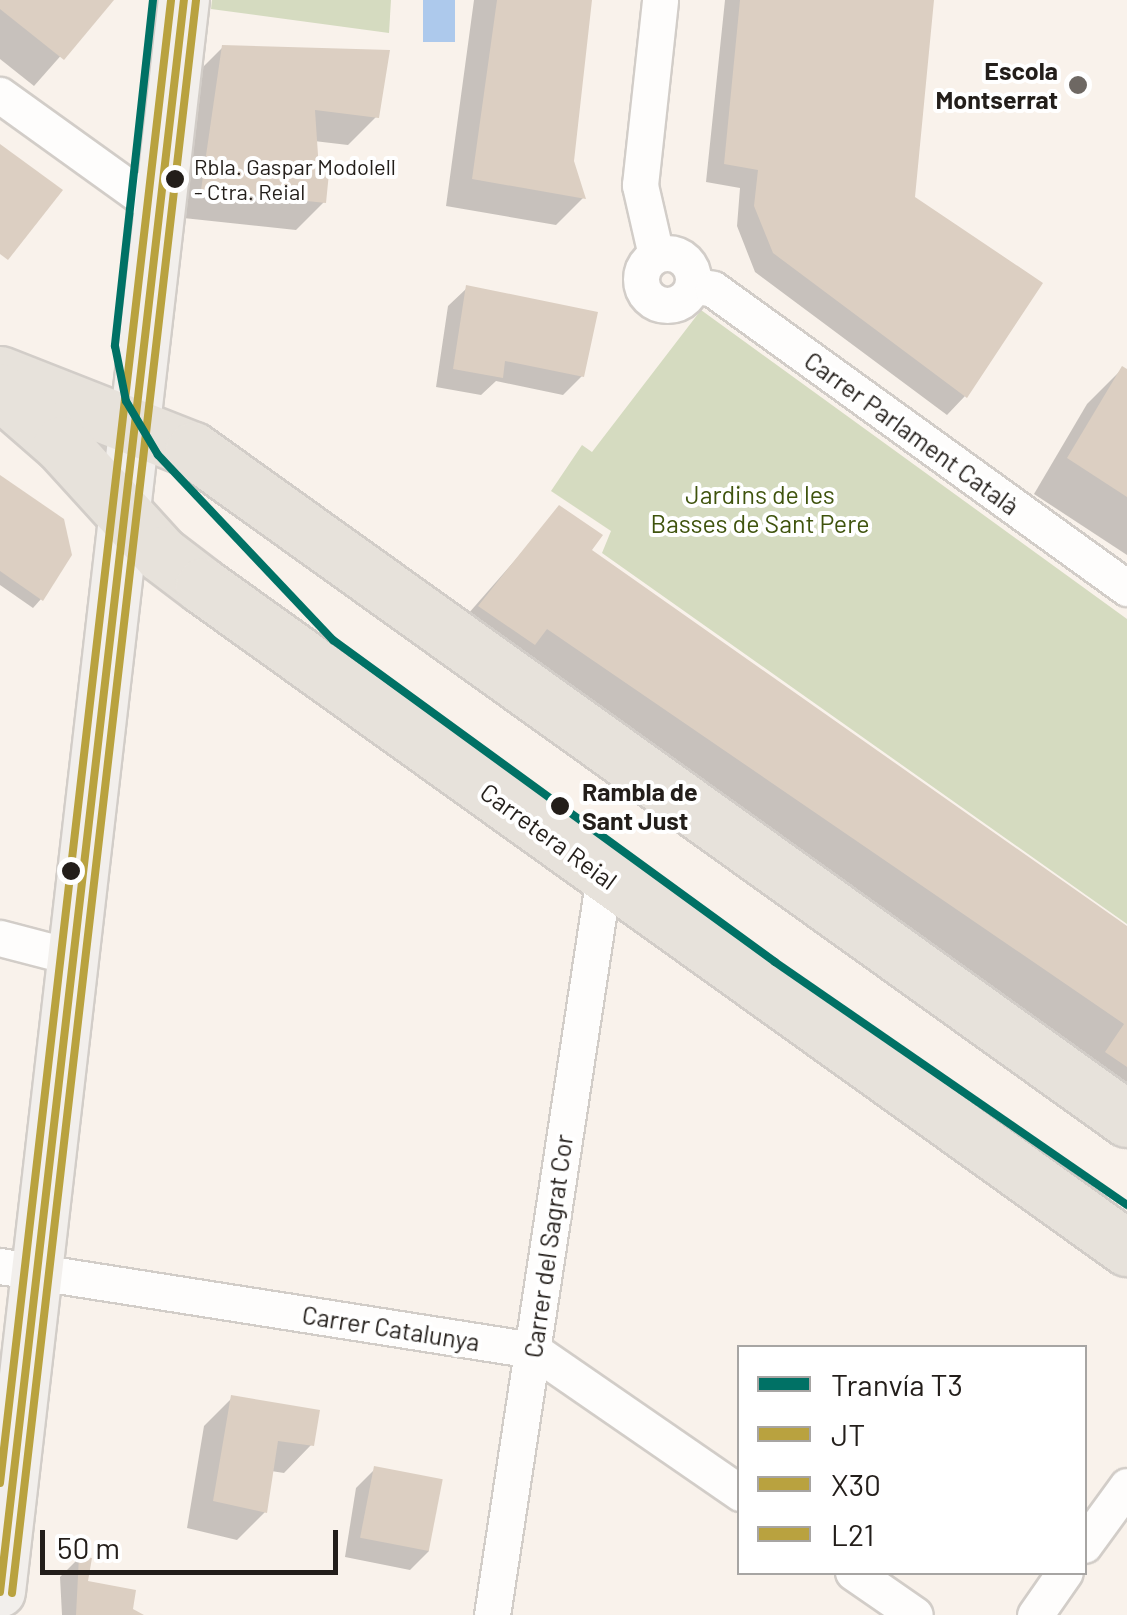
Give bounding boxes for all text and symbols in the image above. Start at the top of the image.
place label: Escola Montserrat [935,56,1058,115]
marker: Escola Montserrat [1067,74,1089,96]
place label: Rbla. Gaspar Modolell - Ctra. Reial [194,153,396,205]
marker: Rbla. Gaspar Modolell - Ctra. Reial [165,169,185,189]
street label: Carrer Parlament Català [799,345,1025,521]
park label: Jardins de les Basses de Sant Pere [651,480,869,539]
street label: Carretera Reial [475,776,623,896]
place label: Rambla de Sant Just [582,777,698,836]
marker: Rambla de Sant Just [547,793,573,819]
unlabelled marker [61,861,81,881]
street label: Carrer del Sagrat Cor [517,1132,579,1360]
street label: Carrer Catalunya [300,1299,482,1357]
legend [737,1345,1087,1575]
text: Tranvía T3 [831,1366,963,1402]
text: JT [831,1416,865,1452]
text: X30 [831,1466,881,1502]
scale bar [45,1510,342,1572]
text: L21 [831,1516,874,1552]
text: 50 m [57,1529,120,1565]

